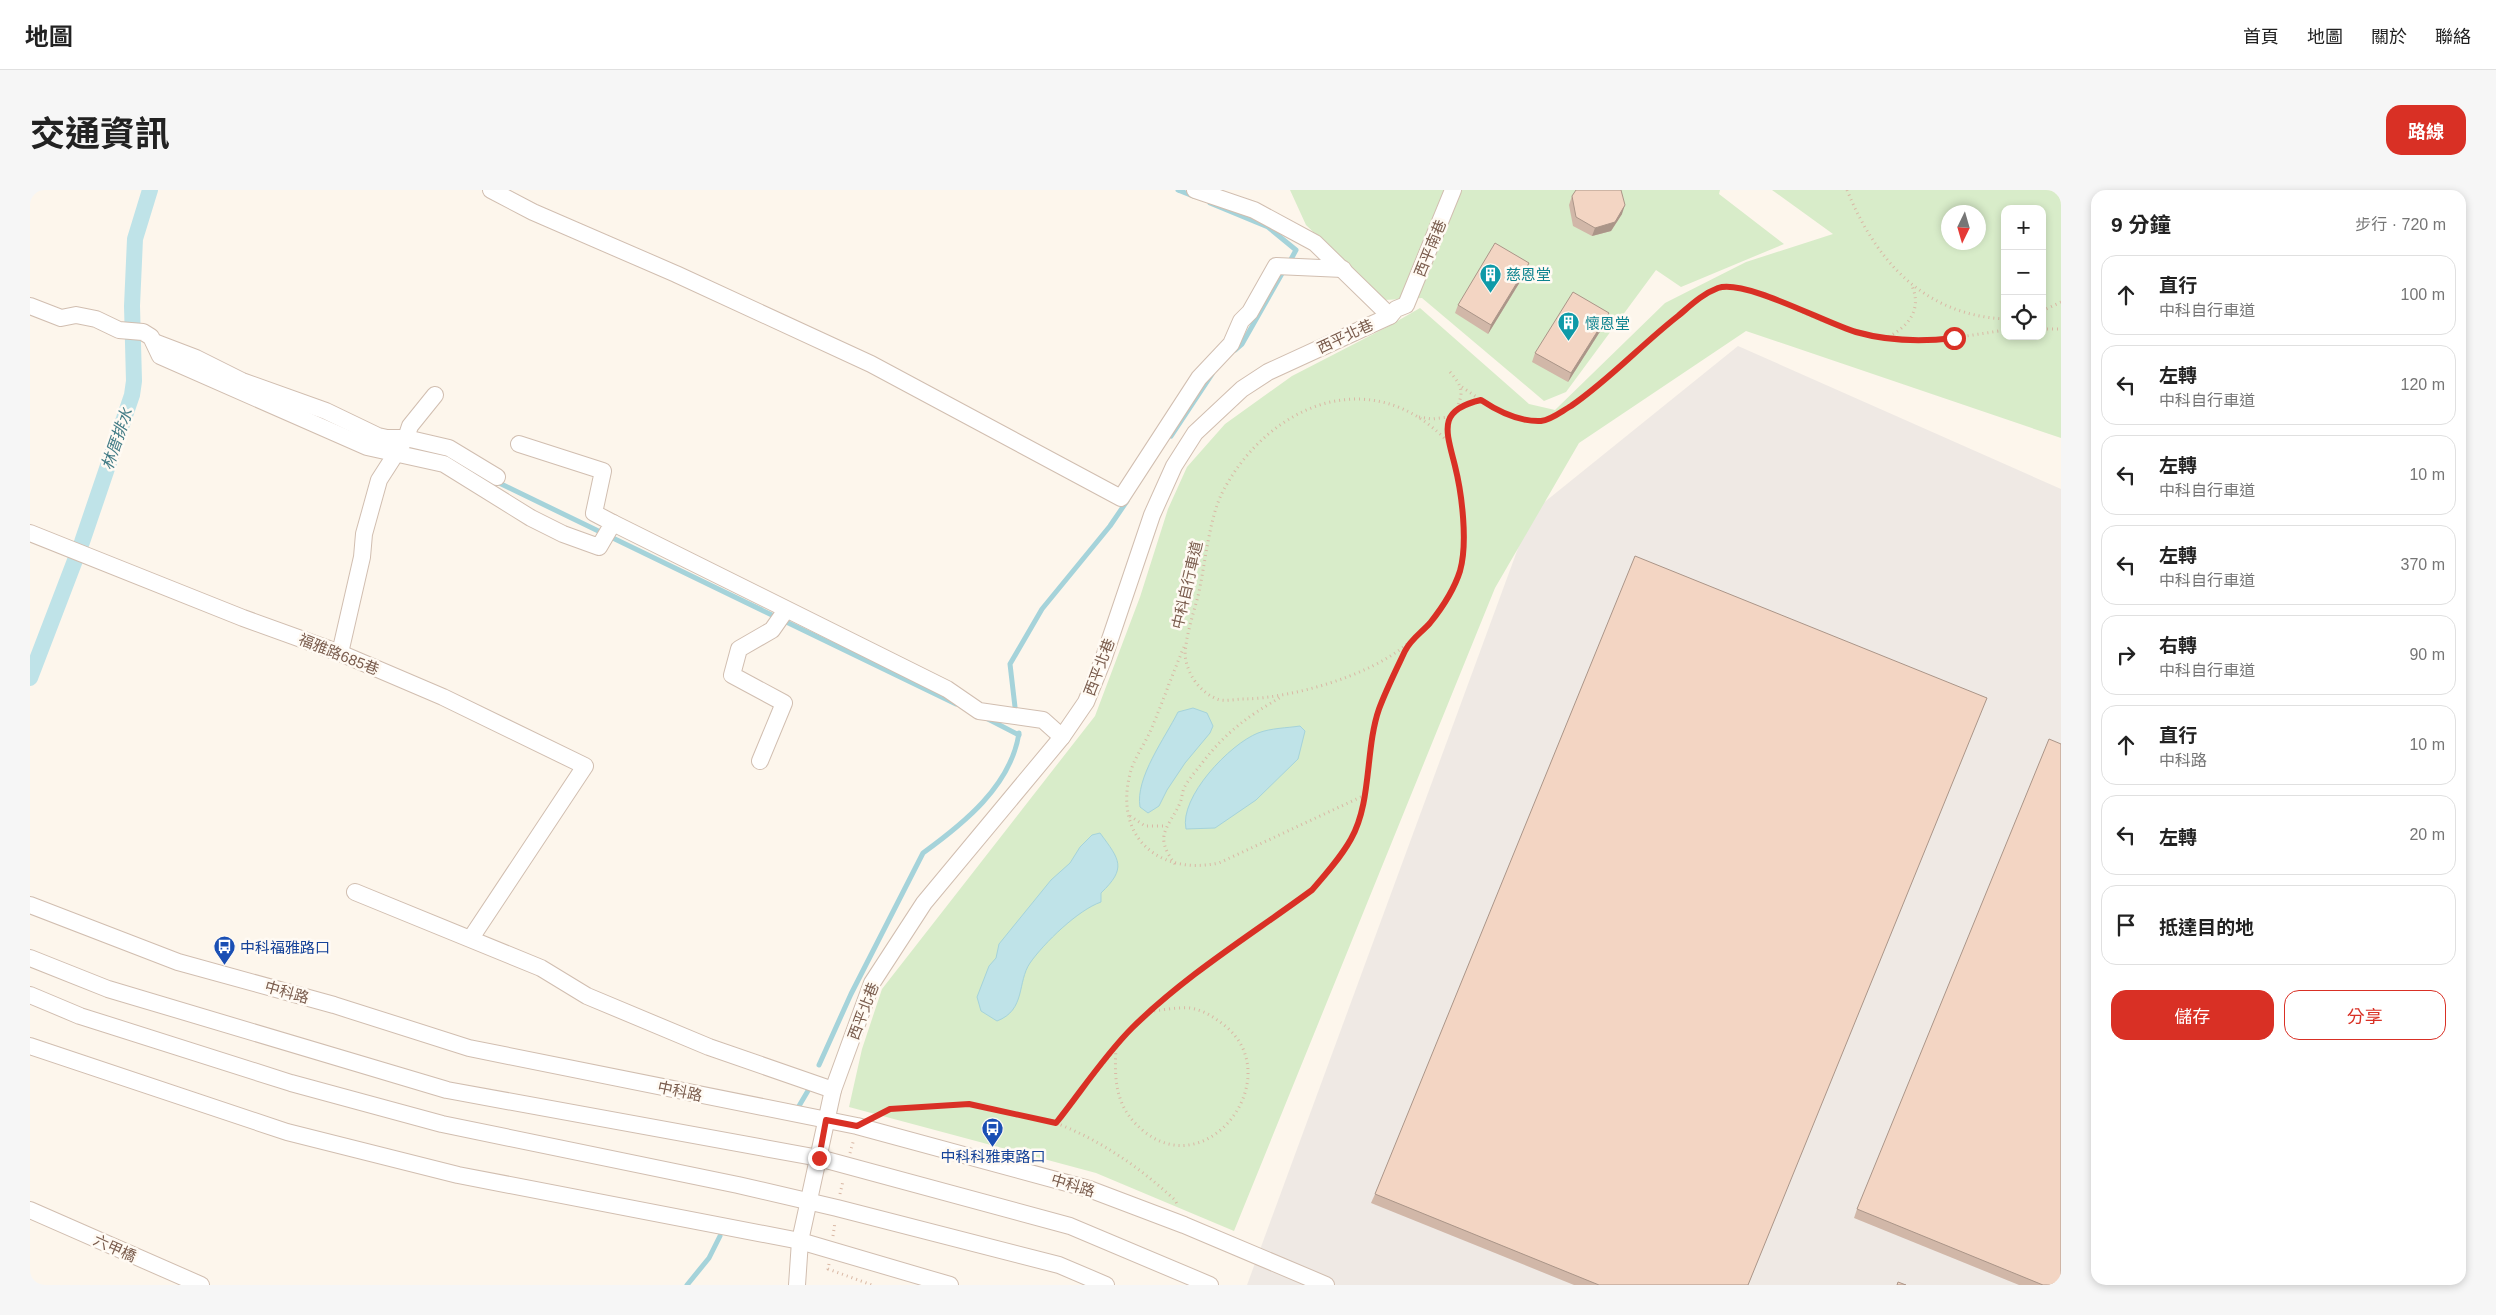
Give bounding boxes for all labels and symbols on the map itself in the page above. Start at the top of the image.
north arrow [1941,205,1986,250]
street label: 西平南巷 [1411,217,1449,279]
building icon: 慈恩堂 [1478,262,1502,293]
place label: 慈恩堂 [1506,266,1551,283]
building icon: 懷恩堂 [1557,311,1581,342]
place label: 懷恩堂 [1585,315,1630,332]
street label: 西平北巷 [1314,316,1376,356]
route start [1943,327,1966,350]
water label: 林厝排水 [99,405,136,472]
street label: 中科自行車道 [1169,539,1205,631]
street label: 福雅路685巷 [296,630,382,678]
street label: 西平北巷 [1080,636,1118,698]
bus stop icon: 中科福雅路口 [212,935,236,966]
place label: 中科福雅路口 [240,939,330,956]
street label: 中科路 [263,978,311,1006]
street label: 西平北巷 [844,980,882,1042]
street label: 中科路 [656,1078,704,1104]
bus stop icon: 中科科雅東路口 [981,1116,1005,1147]
route end [808,1147,831,1170]
place label: 中科科雅東路口 [940,1148,1046,1165]
street label: 中科路 [1049,1170,1097,1200]
street label: 六甲橋 [91,1231,139,1265]

